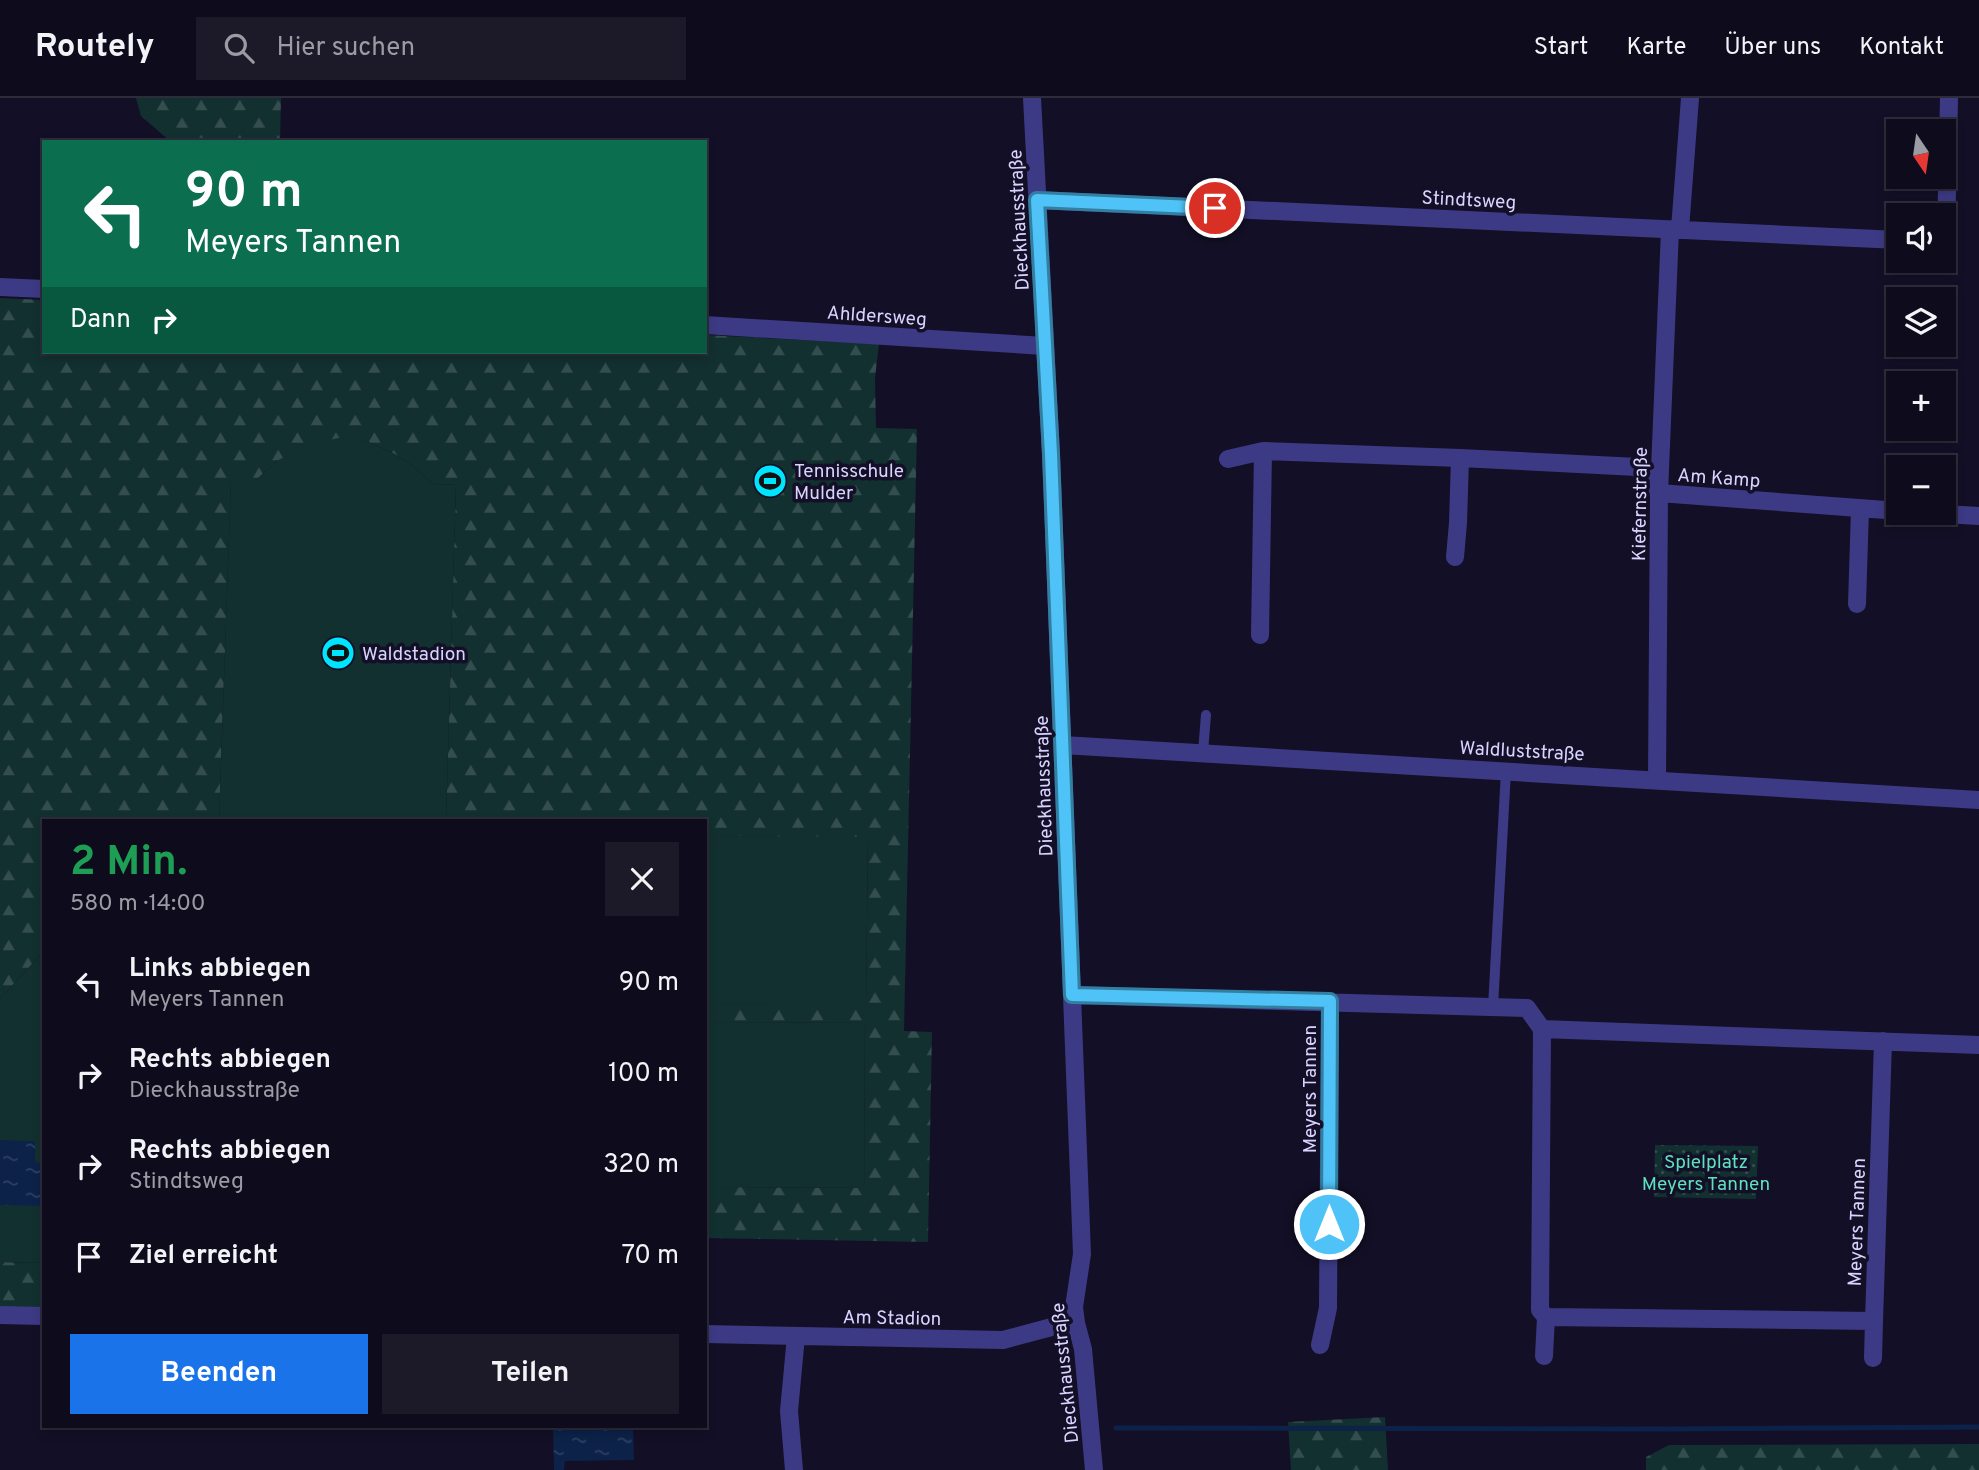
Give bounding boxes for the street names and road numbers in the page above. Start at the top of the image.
street label: Dieckhausstraße [1004,149,1036,291]
street label: Stindtsweg [1421,187,1517,215]
street label: Ahldersweg [826,302,928,332]
street label: Kiefernstraße [1628,447,1654,561]
street label: Am Kamp [1677,464,1761,494]
street label: Dieckhausstraße [1031,715,1059,857]
street label: Waldluststraße [1459,737,1585,767]
street label: Meyers Tannen [1299,1025,1323,1153]
street label: Meyers Tannen [1844,1157,1872,1287]
street label: Dieckhausstraße [1047,1301,1085,1444]
street label: Am Stadion [842,1306,941,1332]

